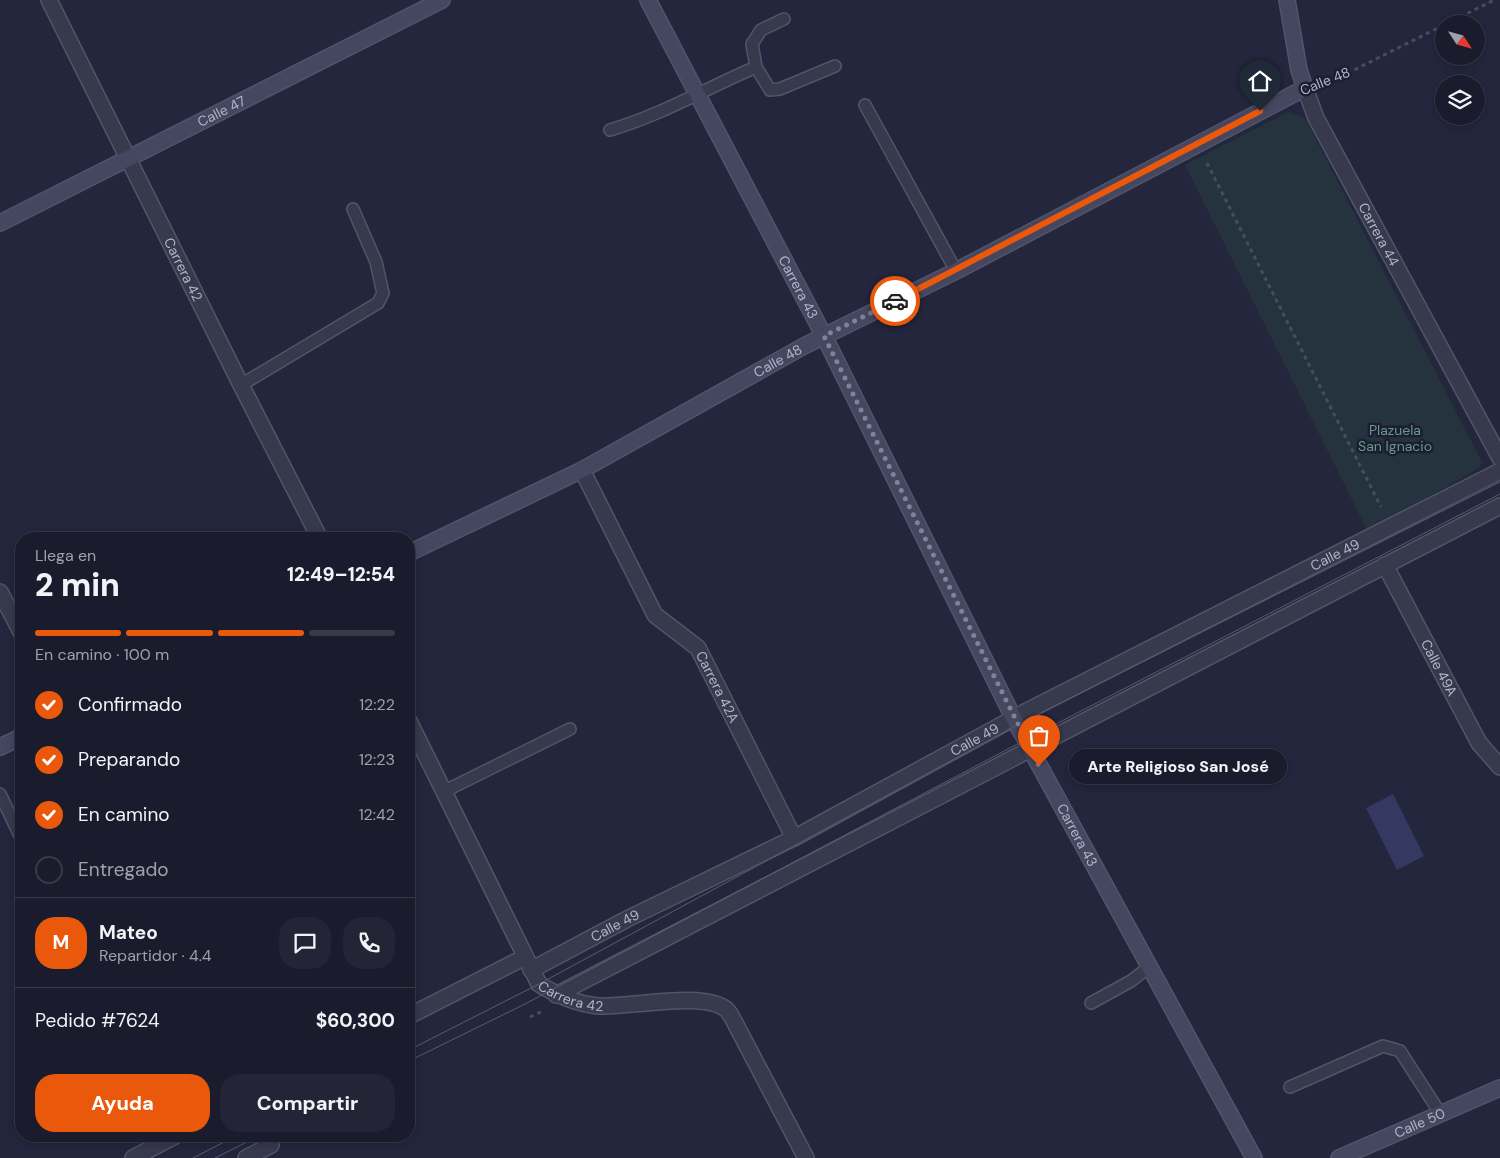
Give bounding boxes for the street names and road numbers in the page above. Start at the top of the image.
street label: Calle 48 [1297,63,1353,99]
street label: Calle 47 [194,92,249,131]
street label: Carrera 44 [1354,199,1403,269]
street label: Carrera 42 [160,235,207,304]
street label: Carrera 43 [774,252,822,322]
street label: Calle 48 [750,340,805,381]
street label: Calle 49 [1307,535,1363,575]
street label: Calle 49A [1417,636,1461,699]
street label: Carrera 42A [692,648,743,726]
street label: Calle 49 [947,719,1002,760]
street label: Carrera 43 [1053,800,1102,870]
street label: Calle 49 [587,905,643,946]
street label: Carrera 42 [535,976,604,1015]
street label: Calle 50 [1391,1104,1448,1142]

